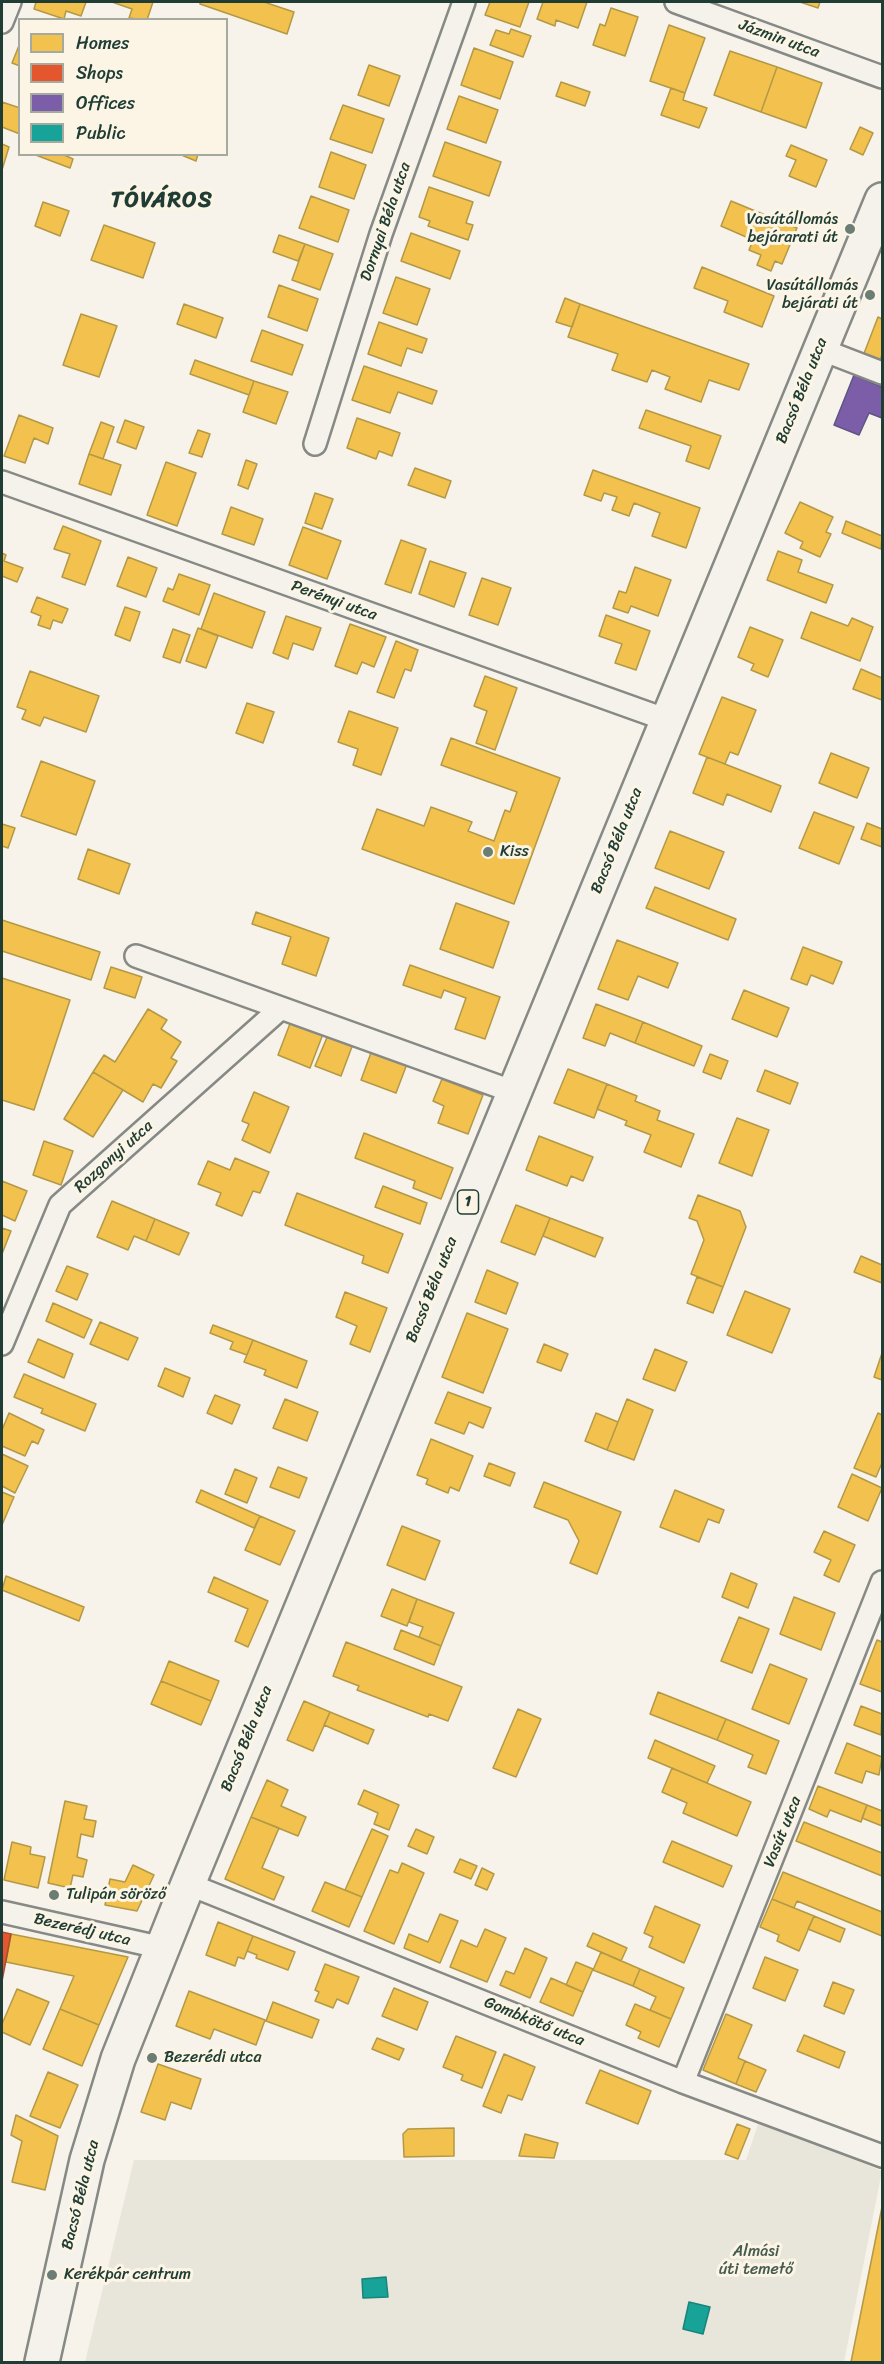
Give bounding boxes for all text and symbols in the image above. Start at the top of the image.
street label: Jázmin utca [736,16,822,62]
legend [18,18,228,156]
text: Homes [76,27,129,59]
text: Shops [76,57,123,89]
text: Offices [76,87,135,119]
text: Public [76,117,126,149]
street label: Dornyai Béla utca [357,160,415,284]
district label: TÓVÁROS [109,188,215,214]
place label: Vasútállomás bejárarati út [746,210,838,248]
marker: Vasútállomás bejárarati út [843,222,857,236]
place label: Vasútállomás bejárati út [766,276,858,314]
marker: Vasútállomás bejárati út [863,288,877,302]
street label: Bacsó Béla utca [772,335,832,447]
street label: Perényi utca [289,577,379,625]
street label: Bacsó Béla utca [587,785,647,897]
place label: Kiss [500,842,529,862]
marker: Kiss [481,845,495,859]
street label: Rozgonyi utca [71,1117,157,1197]
road number: 1 [458,1190,478,1214]
street label: Bacsó Béla utca [402,1234,462,1346]
street label: Bacsó Béla utca [217,1683,277,1795]
street label: Vasút utca [760,1794,806,1870]
place label: Tulipán söröző [66,1885,166,1905]
marker: Tulipán söröző [47,1888,61,1902]
street label: Bezerédj utca [32,1910,132,1950]
street label: Gombkötő utca [481,1993,587,2051]
place label: Bezerédi utca [164,2048,262,2068]
marker: Bezerédi utca [145,2051,159,2065]
street label: Bacsó Béla utca [58,2138,104,2252]
park label: Almási úti temető [719,2242,793,2280]
place label: Kerékpár centrum [64,2265,191,2285]
marker: Kerékpár centrum [45,2268,59,2282]

